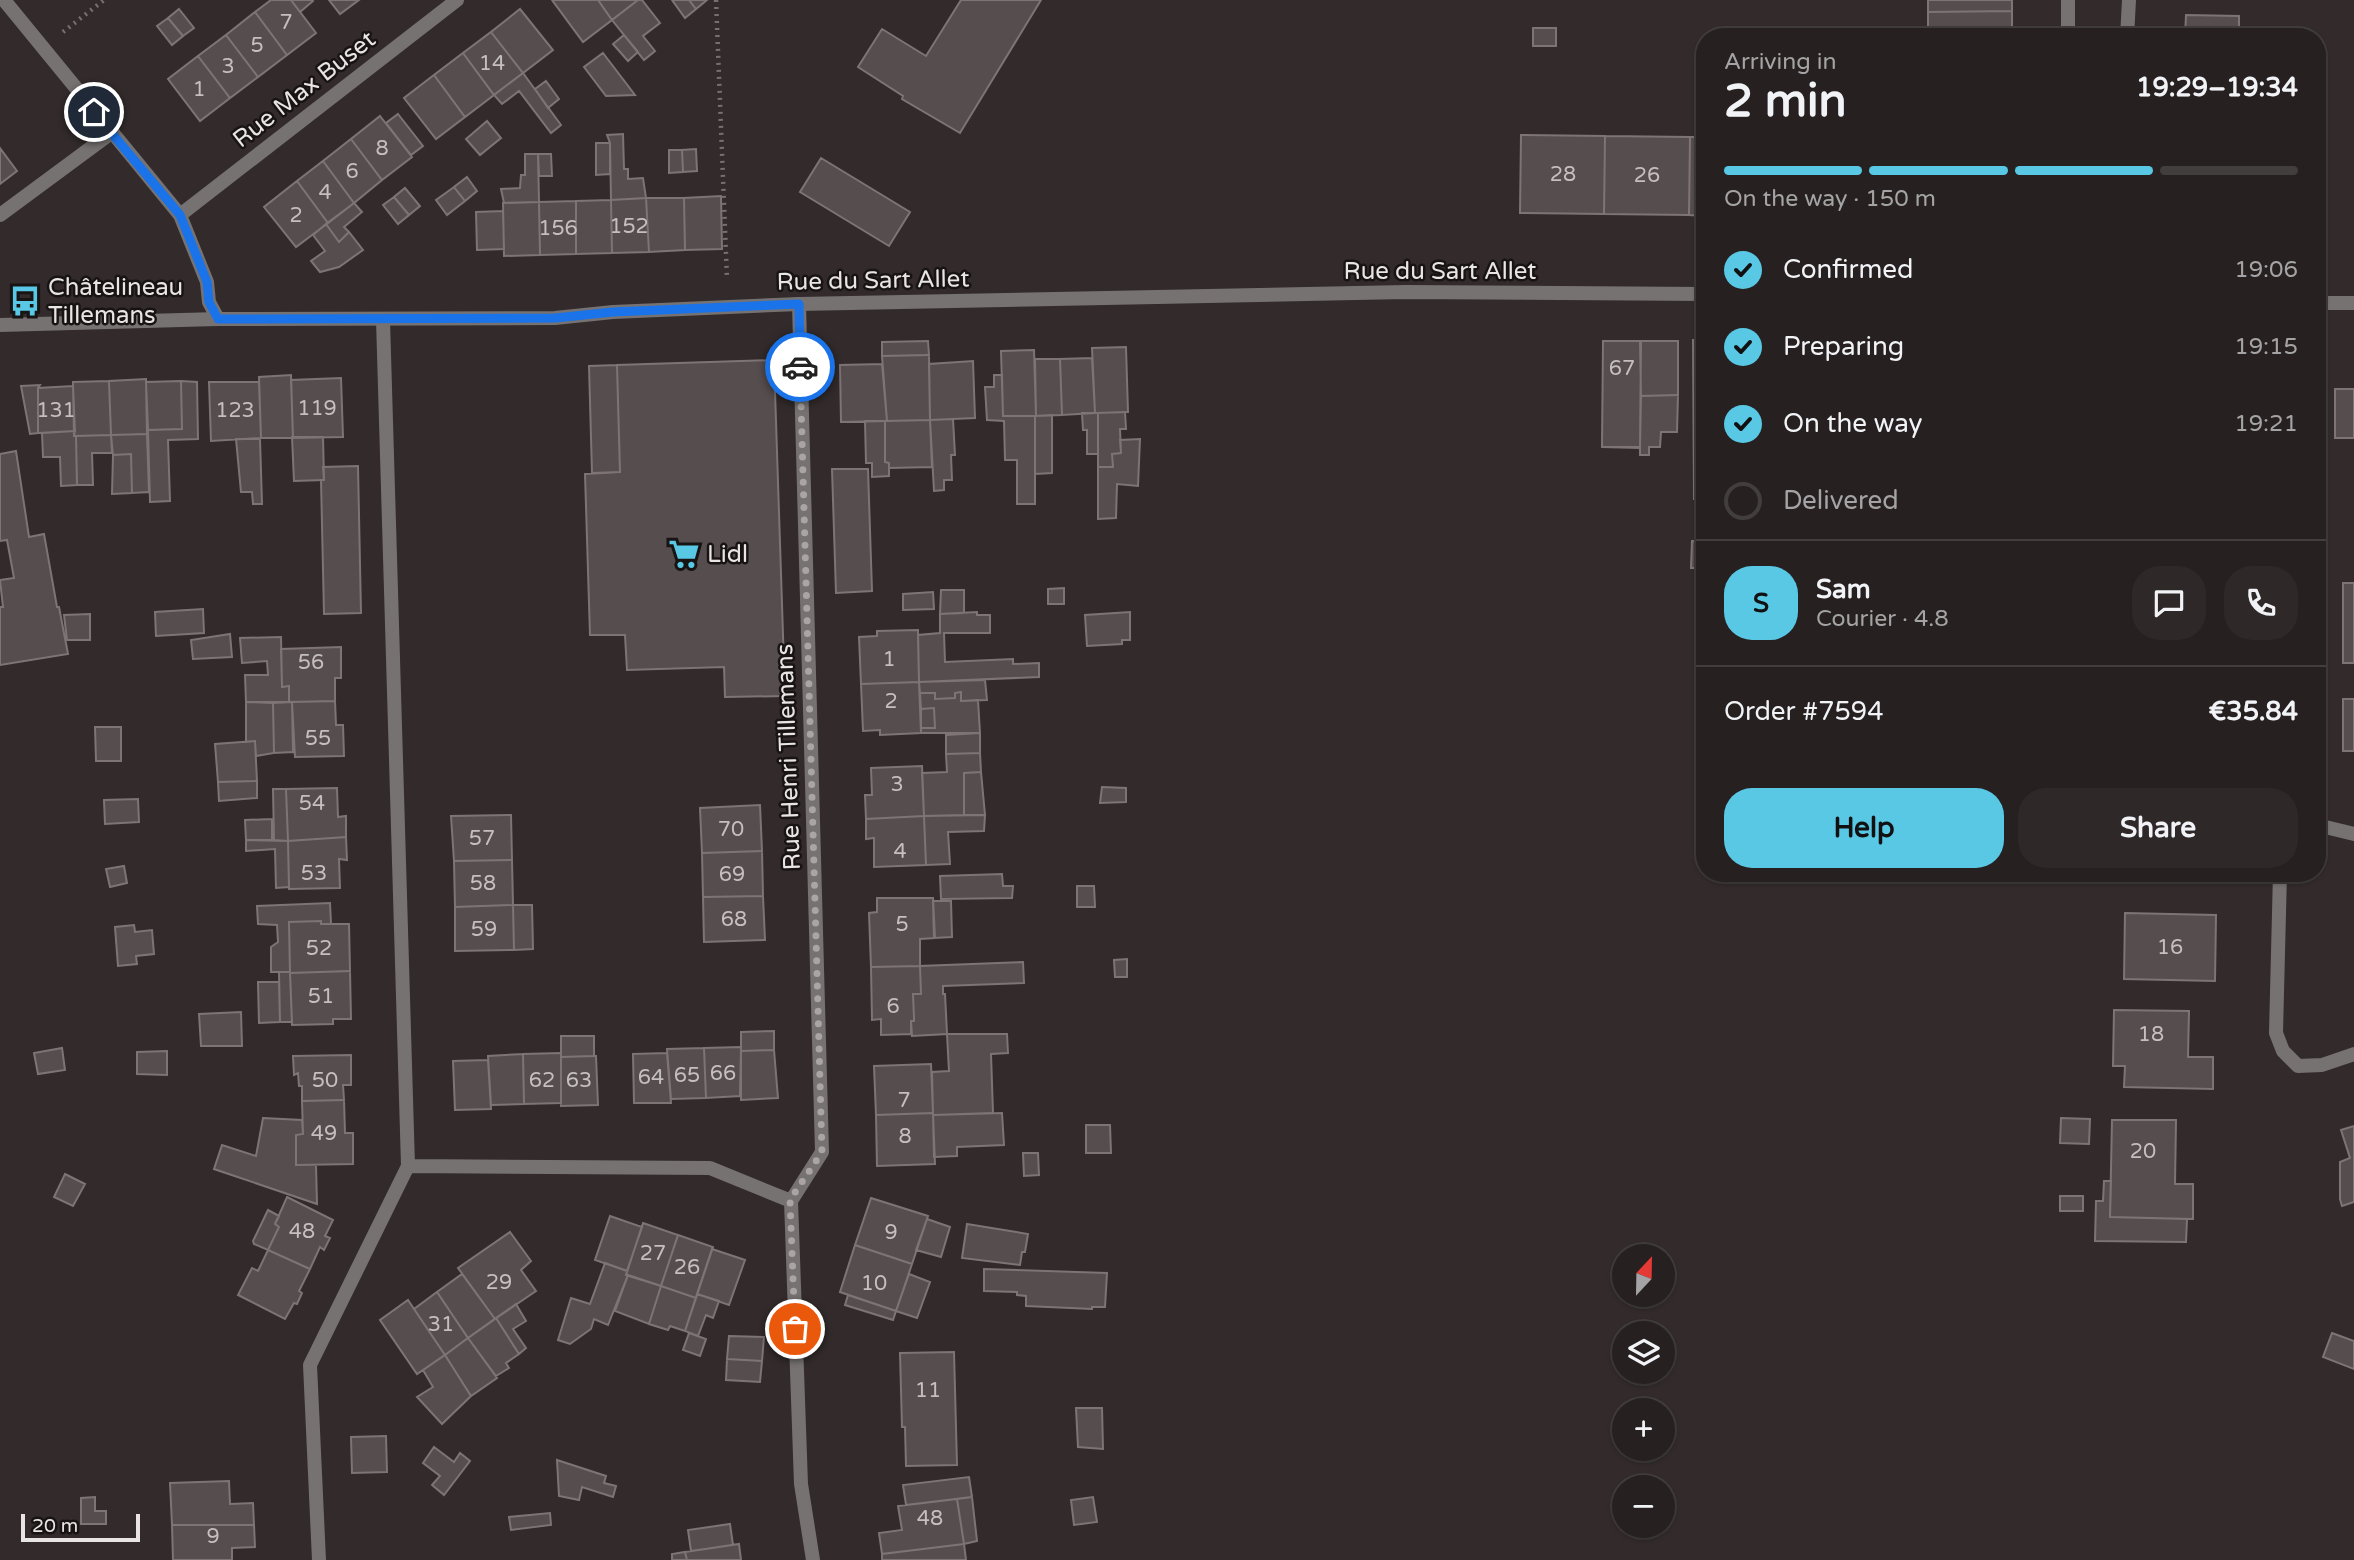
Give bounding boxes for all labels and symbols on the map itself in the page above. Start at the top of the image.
house number: 7 [279,10,293,35]
street label: Rue Max Buset [227,25,381,154]
house number: 5 [250,33,264,58]
house number: 14 [479,51,505,76]
house number: 3 [221,54,235,79]
house number: 1 [192,77,206,102]
pin [64,82,124,142]
house number: 8 [375,136,389,161]
house number: 6 [345,159,359,184]
house number: 28 [1550,162,1576,187]
house number: 26 [1634,163,1660,188]
house number: 4 [318,180,332,205]
house number: 2 [289,203,303,228]
house number: 152 [609,214,649,239]
house number: 156 [538,216,578,241]
street label: Rue du Sart Allet [1344,257,1536,286]
street label: Rue du Sart Allet [776,264,970,297]
place label: Châtelineau Tillemans [48,273,183,330]
bus stop icon: Châtelineau Tillemans [8,284,42,318]
courier [765,332,835,402]
house number: 67 [1609,356,1635,381]
house number: 119 [297,396,337,421]
house number: 131 [36,398,76,423]
house number: 123 [215,398,255,423]
supermarket icon: Lidl [667,537,701,571]
place label: Lidl [707,540,748,569]
street label: Rue Henri Tillemans [770,643,807,871]
house number: 1 [882,647,896,672]
house number: 56 [298,650,324,675]
house number: 2 [884,689,898,714]
house number: 55 [305,726,331,751]
house number: 3 [890,772,904,797]
house number: 54 [299,791,325,816]
house number: 70 [718,817,744,842]
house number: 57 [469,826,495,851]
house number: 4 [893,839,907,864]
house number: 53 [301,861,327,886]
house number: 69 [719,862,745,887]
house number: 58 [470,871,496,896]
house number: 68 [721,907,747,932]
house number: 5 [895,912,909,937]
house number: 59 [471,917,497,942]
house number: 16 [2157,935,2183,960]
house number: 52 [306,936,332,961]
house number: 51 [308,984,334,1009]
house number: 6 [886,994,900,1019]
house number: 18 [2138,1022,2164,1047]
house number: 66 [710,1061,736,1086]
house number: 65 [674,1063,700,1088]
house number: 64 [638,1065,664,1090]
house number: 50 [312,1068,338,1093]
house number: 62 [529,1068,555,1093]
house number: 63 [566,1068,592,1093]
house number: 7 [897,1088,911,1113]
house number: 49 [311,1121,337,1146]
house number: 8 [898,1124,912,1149]
house number: 20 [2130,1139,2156,1164]
house number: 48 [289,1219,315,1244]
house number: 9 [884,1220,898,1245]
house number: 27 [640,1241,666,1266]
north arrow [1612,1244,1675,1307]
house number: 26 [674,1255,700,1280]
house number: 29 [486,1270,512,1295]
house number: 10 [861,1271,887,1296]
pin [765,1299,825,1359]
house number: 31 [428,1312,454,1337]
house number: 11 [915,1378,941,1403]
house number: 48 [917,1506,943,1531]
scale bar [21,1511,140,1543]
house number: 9 [206,1524,220,1549]

